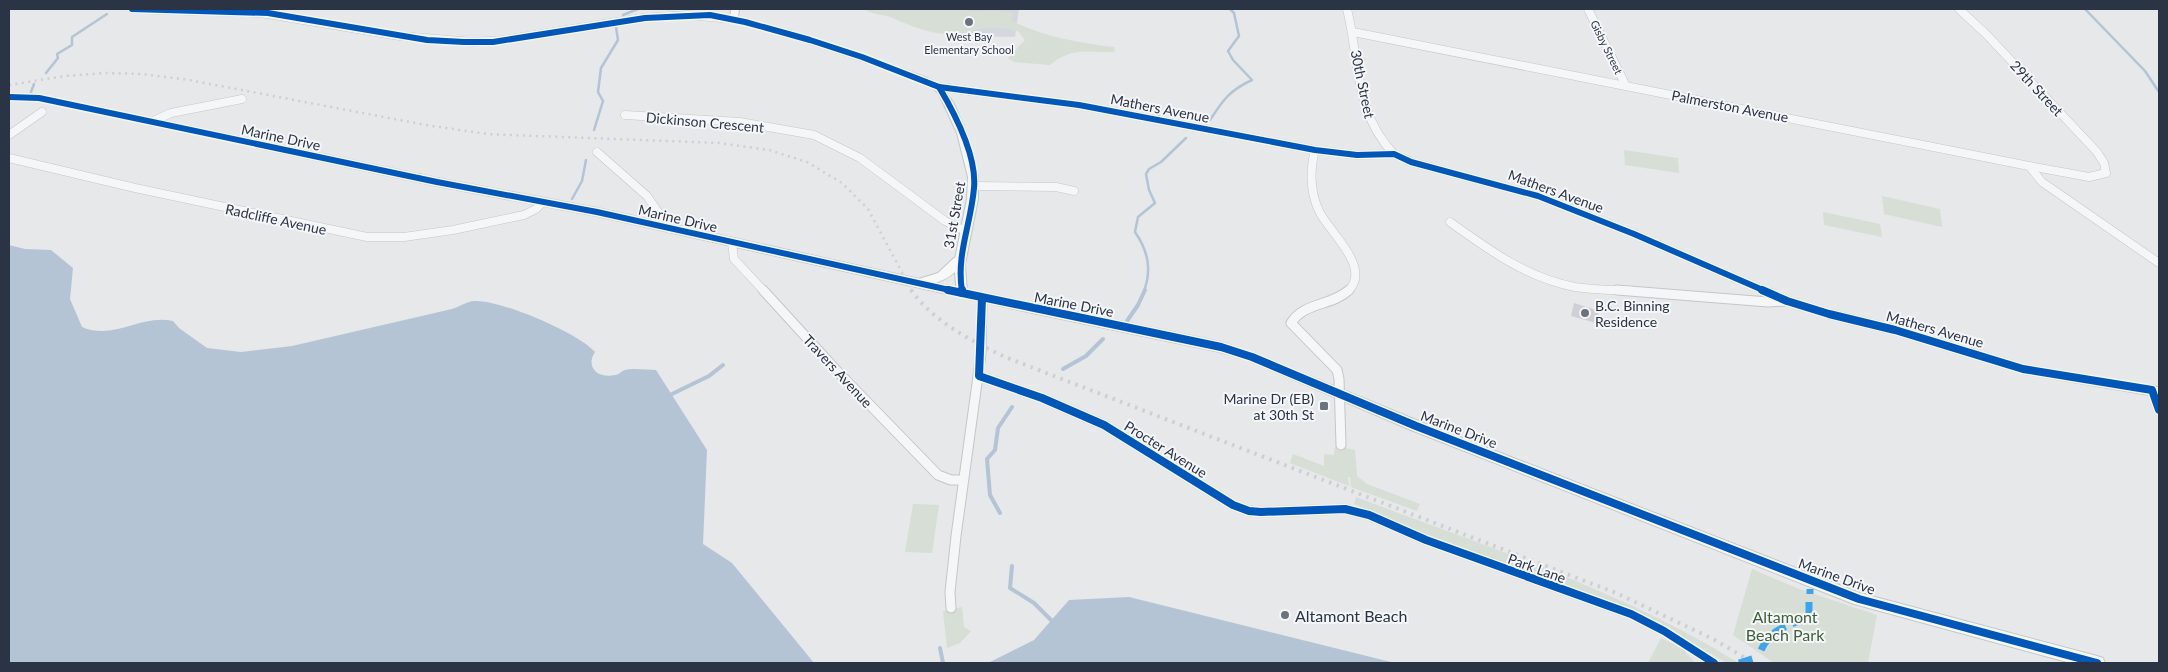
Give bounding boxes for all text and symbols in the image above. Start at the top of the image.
marker: West Bay Elementary School [963,16,975,28]
street label: Gisby Street [1588,18,1626,76]
place label: West Bay Elementary School [924,30,1014,56]
street label: 30th Street [1347,48,1379,120]
street label: 29th Street [2007,57,2067,119]
street label: Palmerston Avenue [1670,86,1790,126]
street label: Mathers Avenue [1109,90,1211,126]
street label: Dickinson Crescent [645,108,765,136]
street label: Marine Drive [240,120,322,154]
street label: Mathers Avenue [1506,166,1606,216]
street label: 31st Street [940,180,968,250]
street label: Radcliffe Avenue [224,200,328,238]
street label: Marine Drive [637,201,719,235]
street label: Marine Drive [1033,288,1115,320]
place label: B.C. Binning Residence [1595,297,1670,330]
marker: B.C. Binning Residence [1579,307,1591,319]
street label: Mathers Avenue [1884,307,1986,351]
street label: Travers Avenue [800,331,876,411]
place label: Marine Dr (EB) at 30th St [1224,390,1314,423]
marker: Marine Dr (EB) at 30th St [1318,400,1330,412]
street label: Marine Drive [1418,407,1500,451]
street label: Procter Avenue [1121,417,1211,481]
street label: Park Lane [1506,550,1568,586]
street label: Marine Drive [1796,554,1878,598]
place label: Altamont Beach [1295,606,1407,625]
park label: Altamont Beach Park [1746,607,1825,644]
marker: Altamont Beach [1279,609,1291,621]

